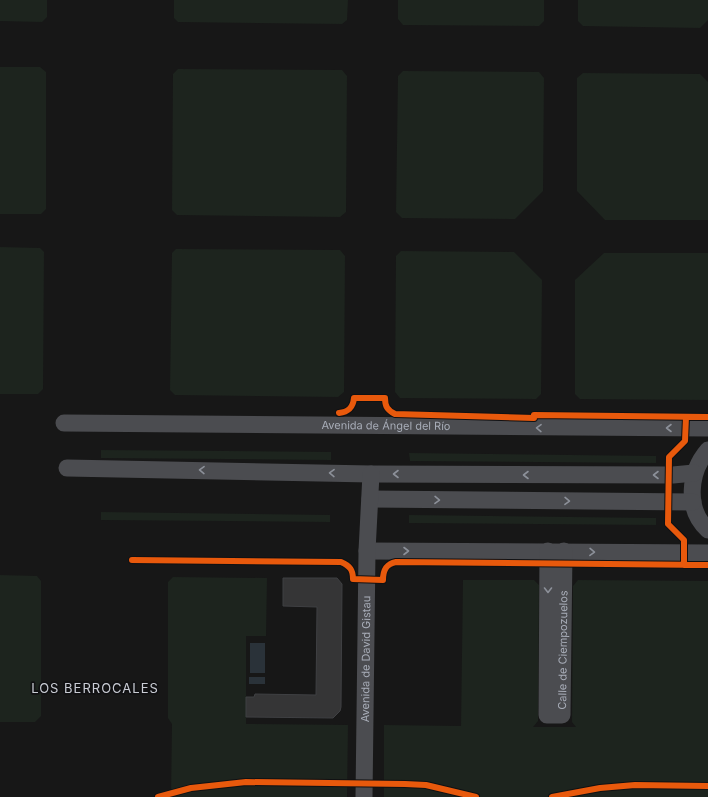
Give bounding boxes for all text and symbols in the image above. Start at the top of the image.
street label: Avenida de Ángel del Río [321,418,451,433]
one-way arrow [536,424,542,432]
one-way arrow [666,424,672,432]
one-way arrow [199,466,205,475]
one-way arrow [329,469,335,477]
one-way arrow [393,470,399,478]
one-way arrow [523,471,529,479]
one-way arrow [653,471,659,479]
one-way arrow [434,496,440,504]
one-way arrow [564,497,570,505]
one-way arrow [403,547,409,555]
one-way arrow [589,548,595,556]
one-way arrow [544,587,552,593]
street label: Calle de Ciempozuelos [555,590,571,710]
street label: Avenida de David Gistau [358,596,373,722]
district label: LOS BERROCALES [31,680,159,696]

